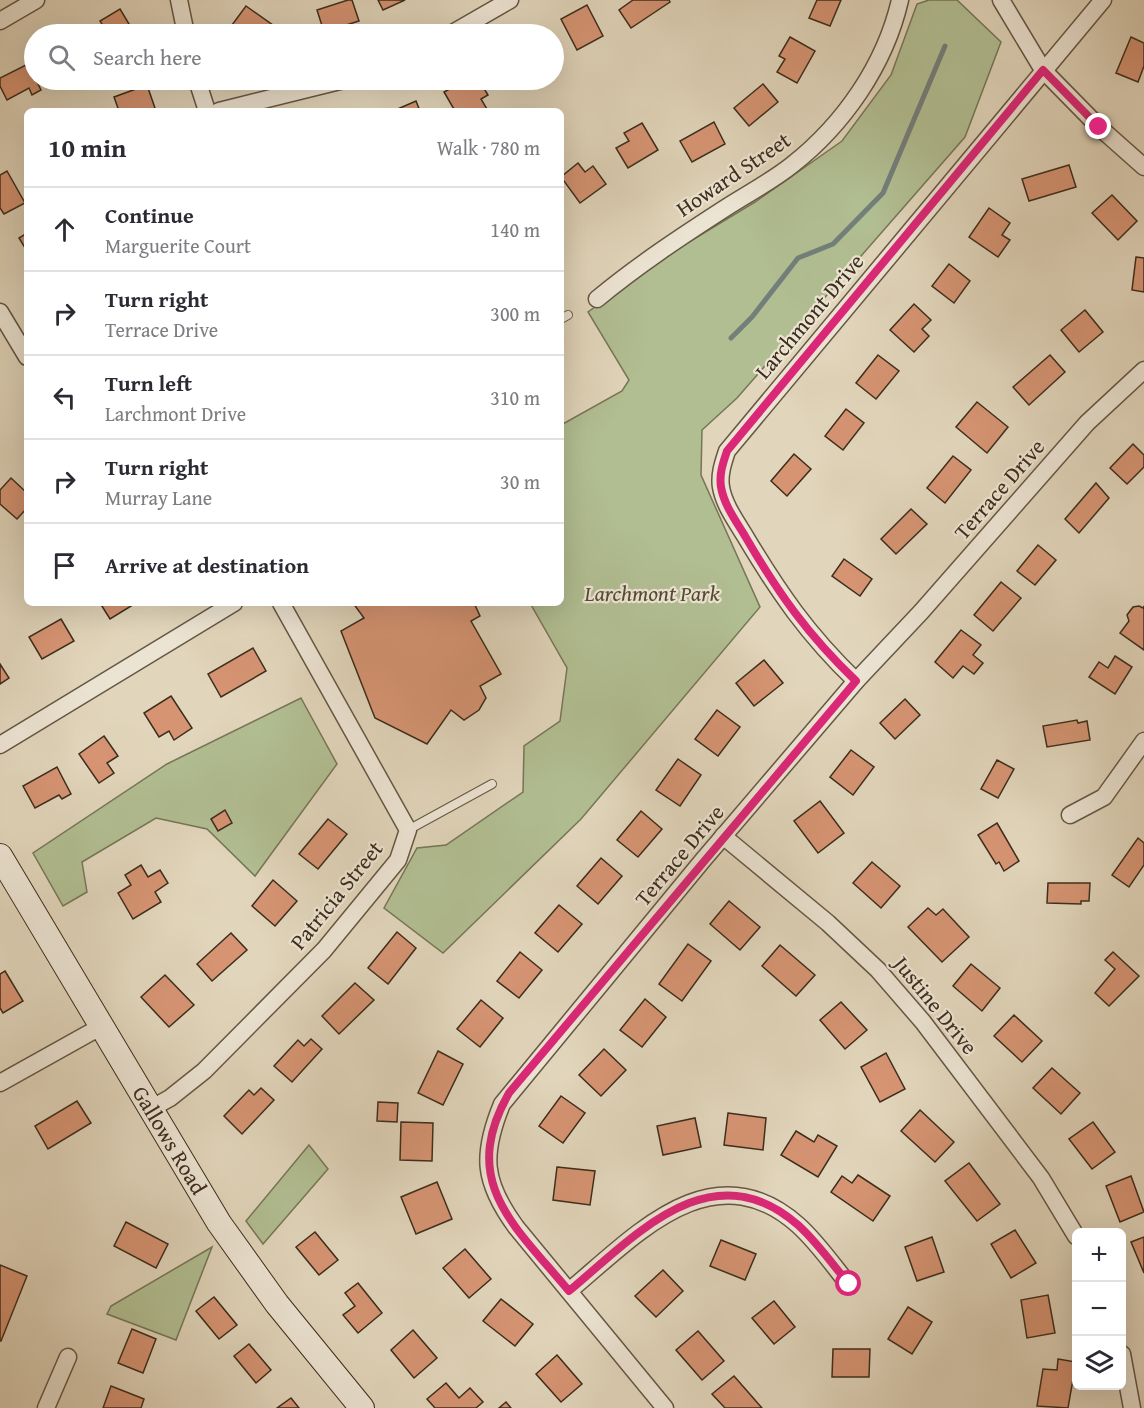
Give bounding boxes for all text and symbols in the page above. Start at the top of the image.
search box [24,24,564,90]
icon: search [45,41,78,74]
text: Search here [93,41,202,73]
route end [1085,113,1111,139]
street label: Howard Street [669,124,797,224]
text: 10 min [48,128,126,167]
text: Walk · 780 m [437,133,540,162]
text: Continue [105,199,194,231]
icon: ahead [48,213,81,246]
text: 140 m [490,215,540,244]
text: Marguerite Court [105,231,251,260]
street label: Larchmont Drive [747,246,871,386]
text: Turn right [105,283,208,315]
icon: right [48,297,81,330]
text: 300 m [490,299,540,328]
text: Terrace Drive [105,315,218,344]
text: Turn left [105,367,192,399]
icon: left [48,381,81,414]
text: 310 m [490,383,540,412]
text: Larchmont Drive [105,399,246,428]
street label: Terrace Drive [946,432,1052,546]
text: Turn right [105,451,208,483]
icon: right [48,465,81,498]
text: 30 m [500,467,540,496]
text: Murray Lane [105,483,212,512]
icon: arrive [48,549,81,582]
text: Arrive at destination [105,549,309,581]
park label: Larchmont Park [584,577,720,609]
street label: Terrace Drive [627,797,731,913]
street label: Patricia Street [282,833,390,956]
street label: Justine Drive [884,947,986,1061]
street label: Gallows Road [125,1080,215,1201]
map controls [1072,1228,1126,1390]
button: + [1072,1228,1126,1282]
route start [835,1270,861,1296]
button: − [1072,1282,1126,1336]
button: layers [1072,1336,1126,1390]

